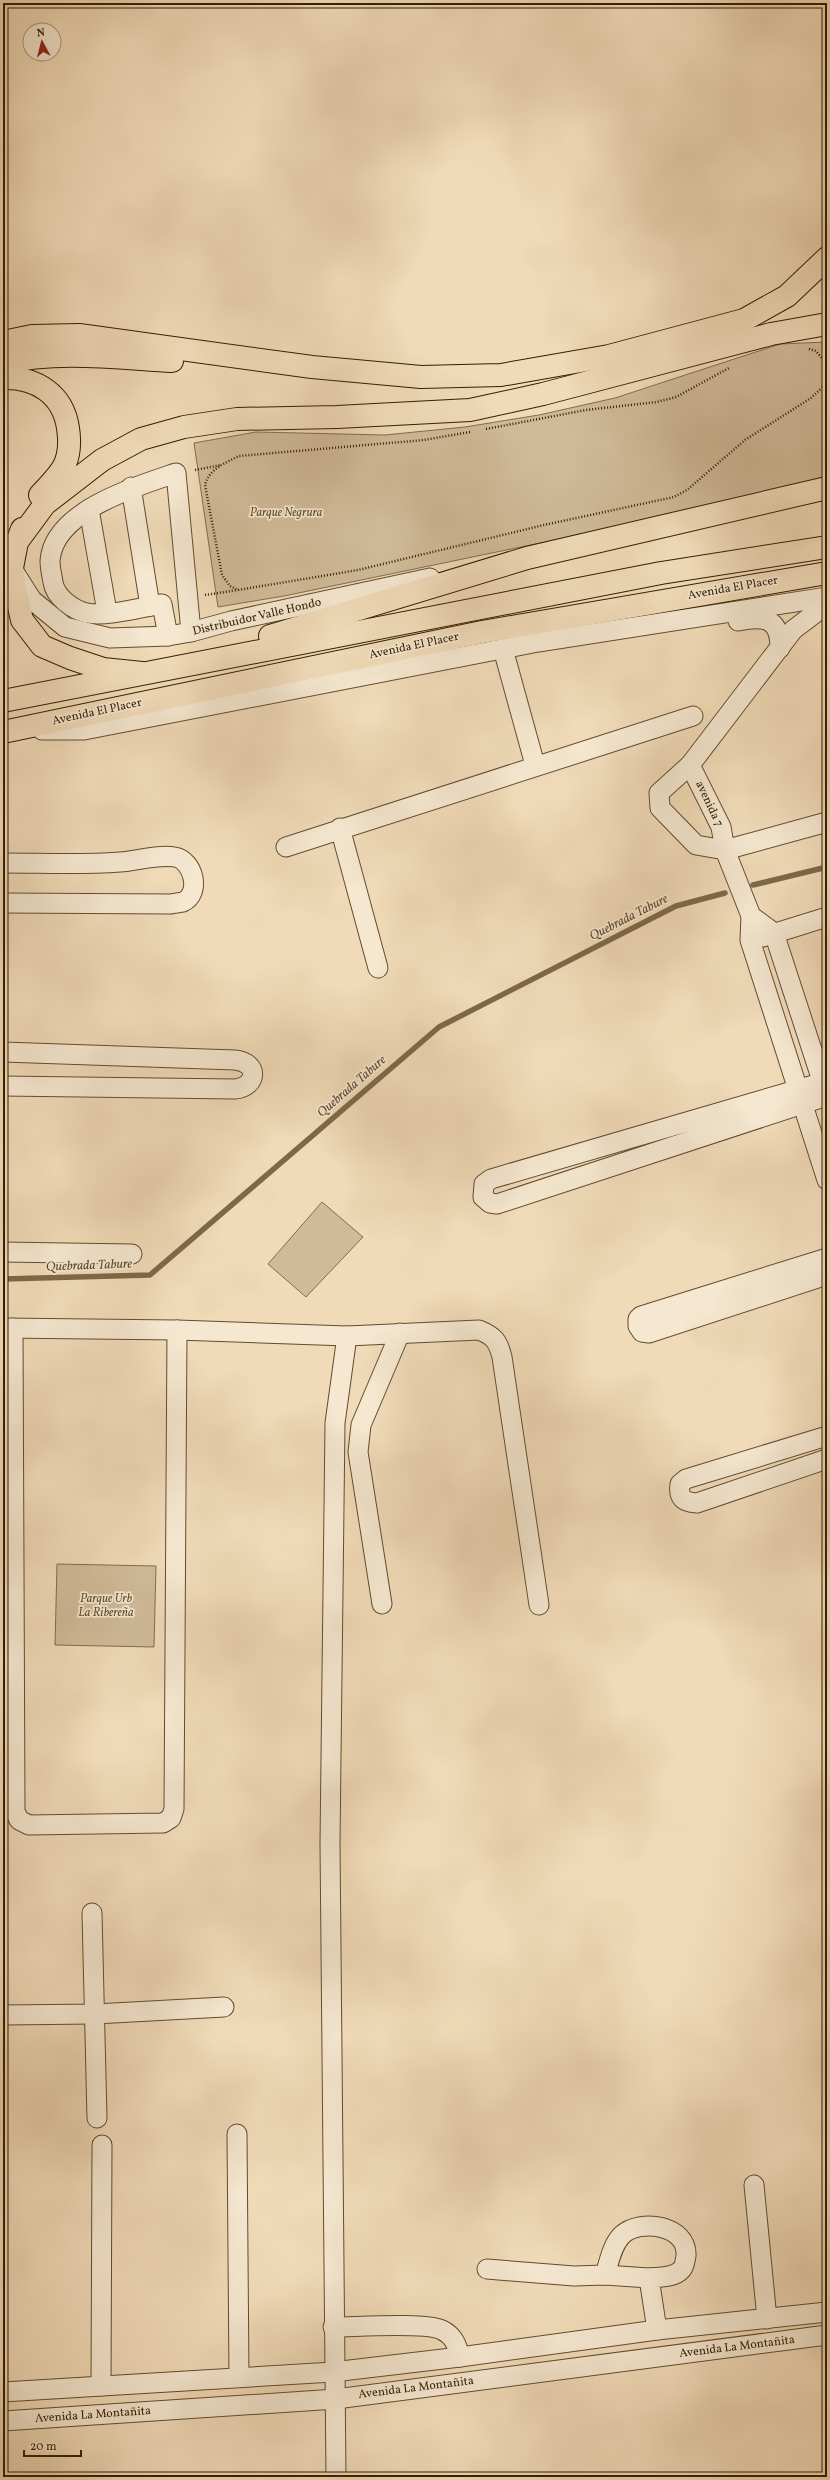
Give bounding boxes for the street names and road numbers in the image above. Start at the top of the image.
street label: Avenida El Placer [687,572,779,604]
street label: Distribuidor Valle Hondo [191,594,323,640]
street label: Avenida El Placer [368,629,460,663]
street label: Avenida El Placer [51,695,143,729]
street label: avenida 7 [691,778,727,830]
street label: Avenida La Montañita [678,2332,796,2362]
street label: Avenida La Montañita [357,2373,475,2403]
street label: Avenida La Montañita [34,2403,152,2427]

